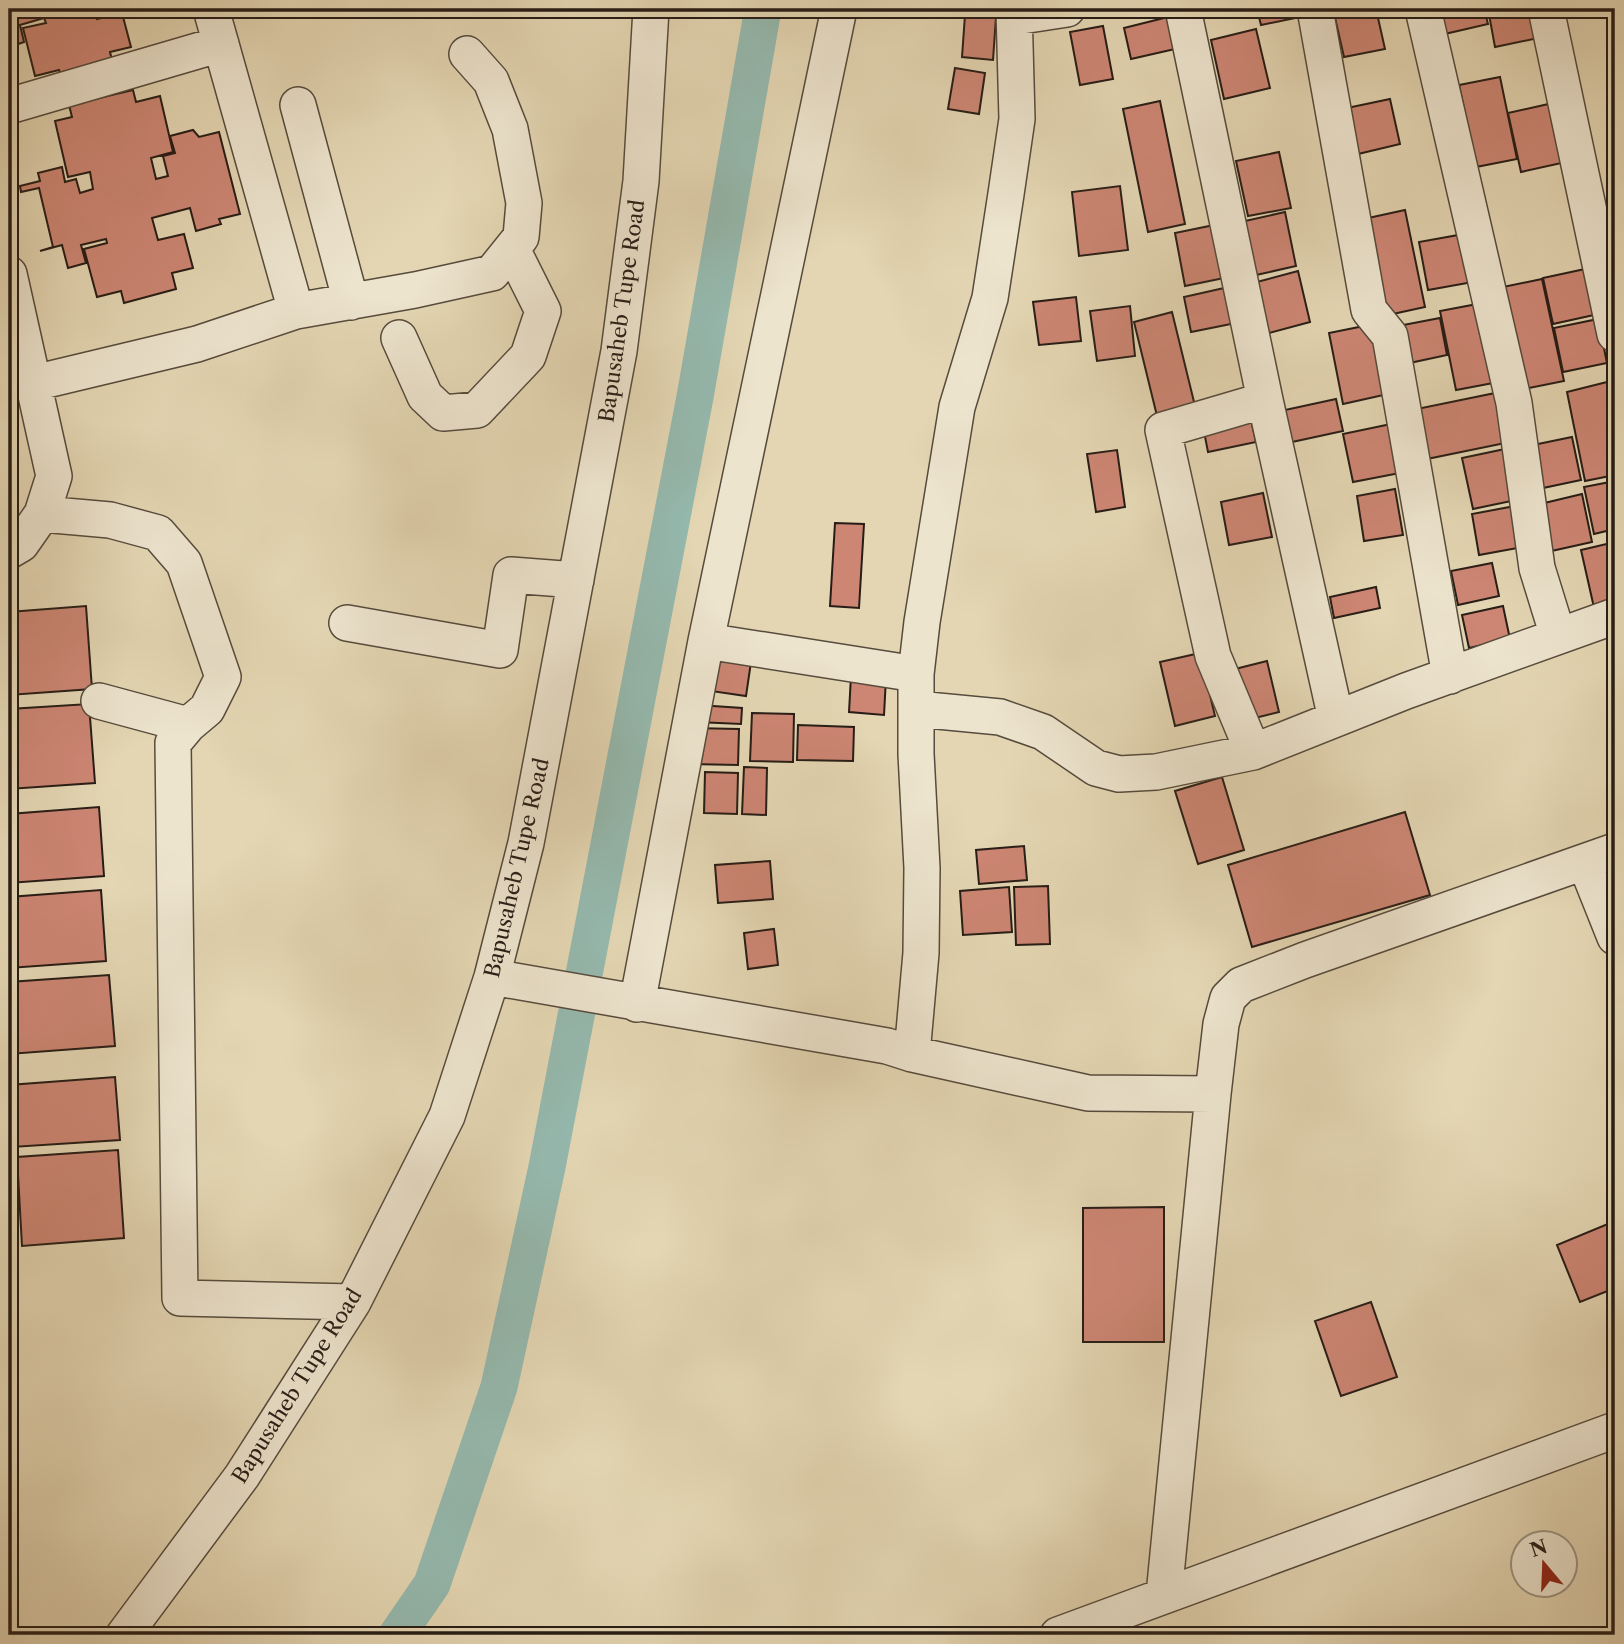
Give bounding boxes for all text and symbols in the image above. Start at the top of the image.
street label: Bapusaheb Tupe Road [593,198,650,424]
street label: Bapusaheb Tupe Road [479,755,554,980]
street label: Bapusaheb Tupe Road [226,1284,367,1488]
north arrow [1508,1528,1578,1598]
text: N [1527,1535,1550,1562]

